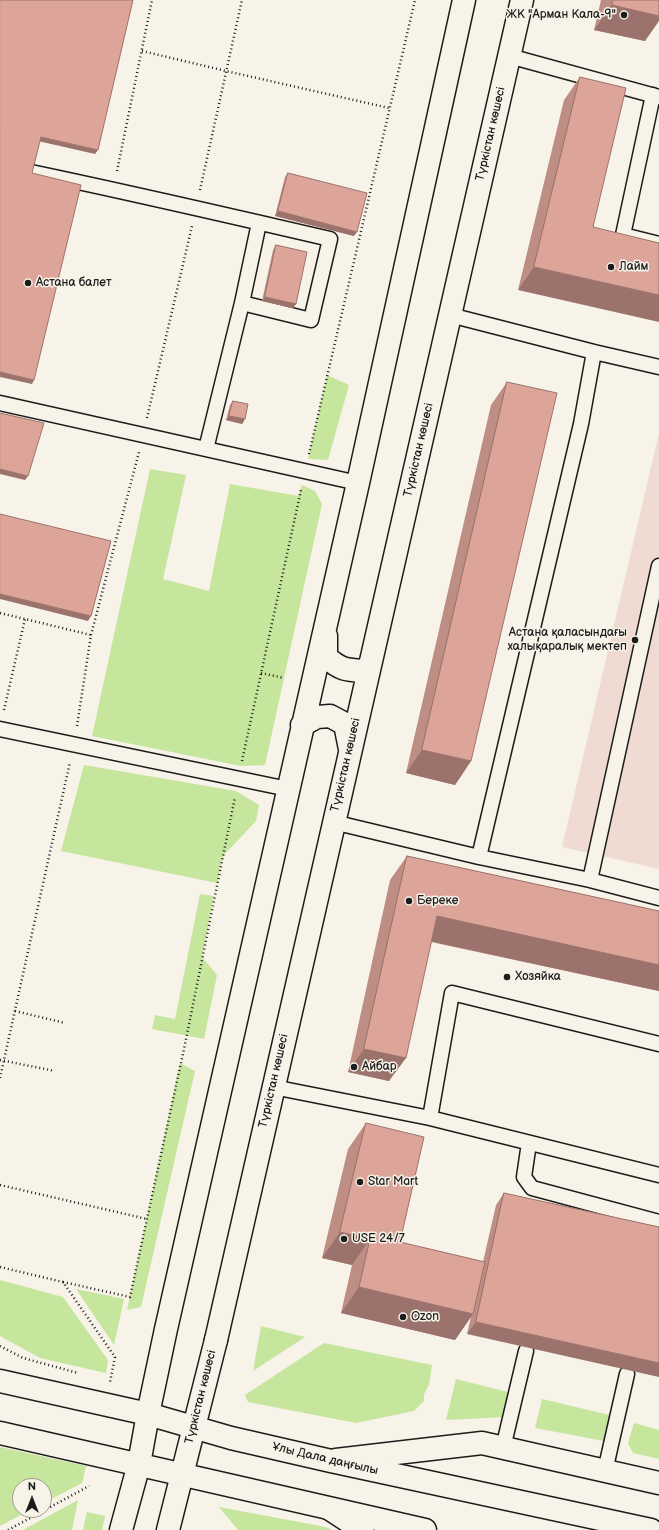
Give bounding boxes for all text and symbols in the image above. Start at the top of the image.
place label: ЖК "Арман Кала-9" [506,8,616,22]
marker: ЖК "Арман Кала-9" [619,10,629,20]
street label: Түркістан көшесі [473,86,509,182]
place label: Лайм [619,260,648,274]
marker: Лайм [606,262,616,272]
place label: Астана балет [36,276,111,290]
marker: Астана балет [23,278,33,288]
street label: Түркістан көшесі [401,402,437,498]
place label: Астана қаласындағы халықаралық мектеп [508,626,627,654]
marker: Астана қаласындағы халықаралық мектеп [630,635,640,645]
street label: Түркістан көшесі [328,717,364,813]
place label: Береке [417,894,459,908]
marker: Береке [404,896,414,906]
place label: Хозяйка [515,970,561,984]
marker: Хозяйка [502,972,512,982]
street label: Түркістан көшесі [256,1033,292,1129]
place label: Айбар [362,1060,397,1074]
marker: Айбар [349,1062,359,1072]
place label: Star Mart [368,1175,418,1189]
marker: Star Mart [355,1177,365,1187]
place label: USE 24/7 [352,1232,405,1246]
marker: USE 24/7 [339,1234,349,1244]
place label: Ozon [411,1310,439,1324]
marker: Ozon [398,1312,408,1322]
street label: Түркістан көшесі [182,1349,220,1445]
street label: Ұлы Дала даңғылы [271,1440,379,1478]
north arrow [12,1478,52,1518]
text: N [28,1480,36,1493]

